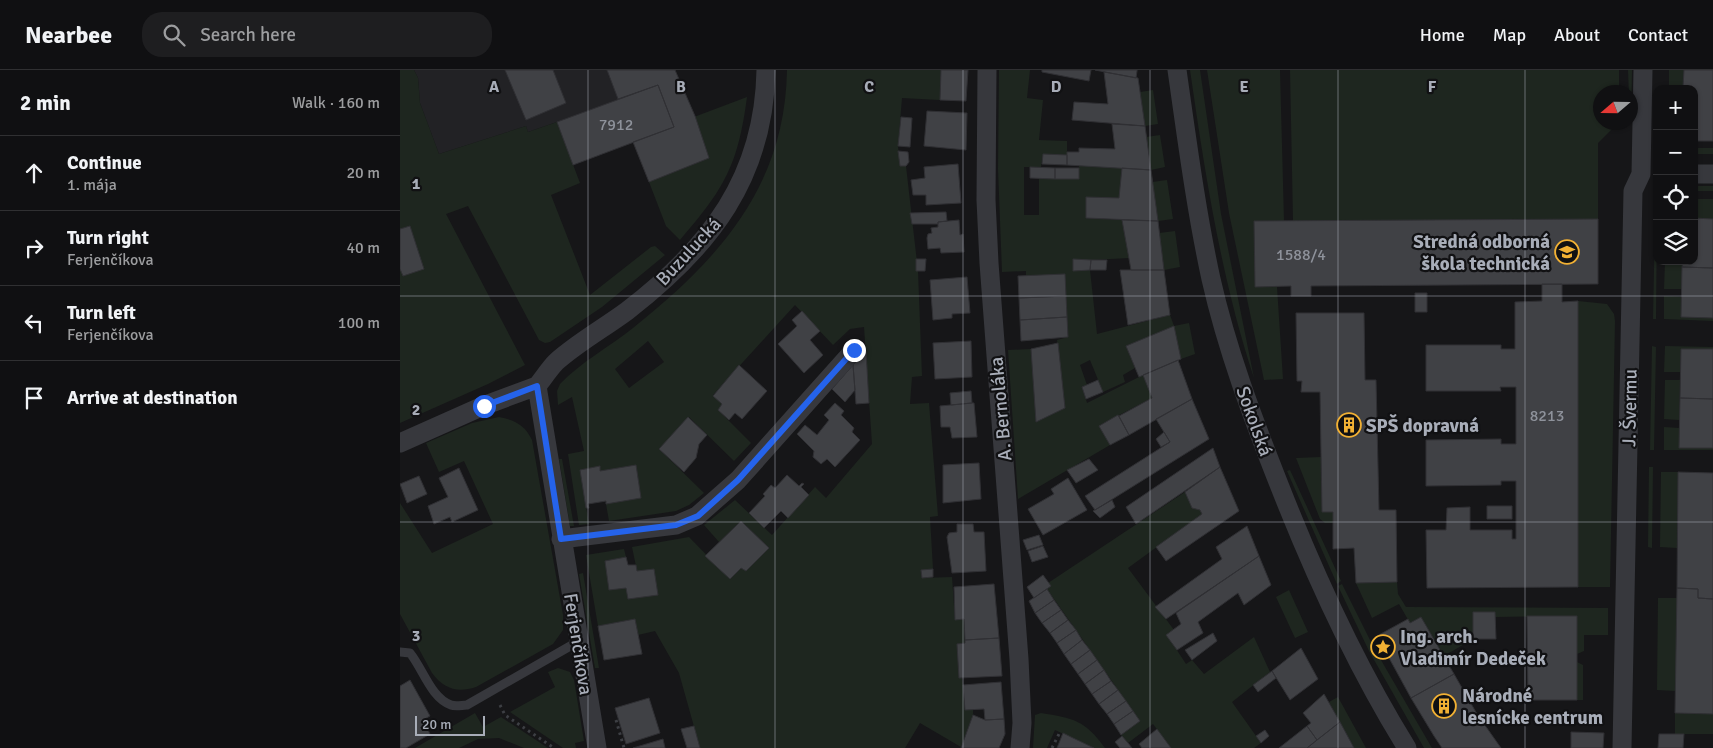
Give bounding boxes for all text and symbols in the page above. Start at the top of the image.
search box [142,12,492,57]
text: Nearbee [25,20,112,50]
icon: search [160,21,188,49]
text: Search here [200,23,296,47]
text: Home [1420,24,1465,46]
text: Map [1493,24,1526,46]
text: About [1554,24,1600,46]
text: Contact [1628,24,1688,46]
text: A [489,77,500,97]
text: B [676,77,686,97]
text: C [864,77,874,97]
text: D [1051,77,1062,97]
text: E [1239,77,1249,97]
text: F [1428,77,1437,97]
north arrow [1593,85,1638,130]
map controls [1653,85,1698,265]
button: + [1653,85,1698,130]
text: 2 min [20,90,71,116]
text: Walk · 160 m [292,93,380,113]
house number: 7912 [599,115,633,135]
button: − [1653,130,1698,175]
text: Continue [67,151,142,175]
icon: ahead [20,159,48,187]
text: 20 m [346,163,380,183]
text: 1 [412,174,421,194]
text: 1. mája [67,175,117,195]
button: locate [1653,175,1698,220]
street label: Buzulucká [651,213,726,291]
button: layers [1653,220,1698,265]
text: Turn right [67,226,149,250]
place label: Stredná odborná škola technická [1413,230,1550,276]
icon: right [20,234,48,262]
text: 40 m [346,238,380,258]
school or university icon: Stredná odborná škola technická [1554,239,1580,265]
house number: 1588/4 [1276,245,1326,265]
text: Ferjenčíkova [67,250,154,270]
text: Turn left [67,301,136,325]
icon: left [20,309,48,337]
text: 100 m [338,313,380,333]
text: Ferjenčíkova [67,325,154,345]
route end [843,339,866,362]
street label: A. Bernoláka [985,356,1017,462]
street label: J. Švermu [1616,369,1643,447]
street label: Sokolská [1230,383,1278,460]
icon: arrive [20,384,48,412]
text: Arrive at destination [67,386,238,410]
route start [473,395,496,418]
text: 2 [412,400,420,420]
house number: 8213 [1530,406,1564,426]
building icon: SPŠ dopravná [1336,412,1362,438]
place label: SPŠ dopravná [1366,414,1479,438]
street label: Ferjenčíkova [558,592,598,697]
place label: Ing. arch. Vladimír Dedeček [1400,625,1546,671]
text: 3 [412,626,420,646]
place icon: Ing. arch. Vladimír Dedeček [1370,634,1396,660]
place label: Národné lesnícke centrum [1462,684,1603,730]
building icon: Národné lesnícke centrum [1431,693,1457,719]
scale bar [415,713,485,736]
text: 20 m [422,716,451,733]

